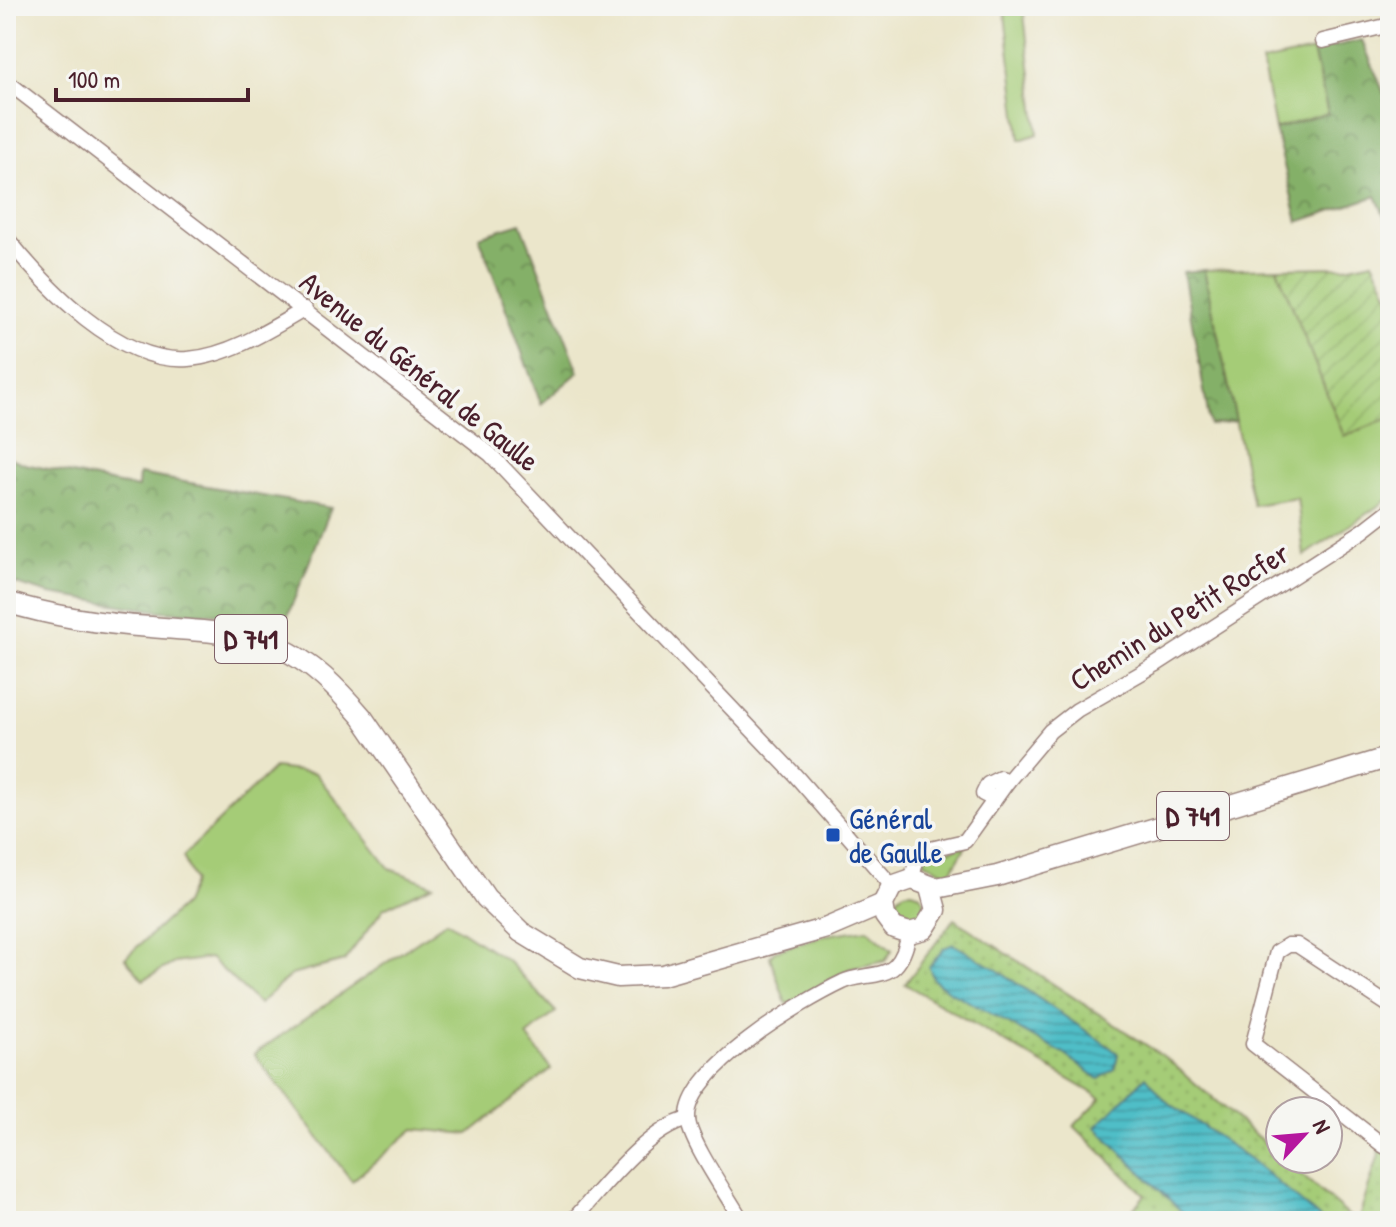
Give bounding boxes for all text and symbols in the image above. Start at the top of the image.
scale bar [56,52,248,102]
text: 100 m [68,63,120,95]
street label: Avenue du Général de Gaulle [292,262,548,480]
street label: Chemin du Petit Rocfer [1062,532,1297,700]
road number: D 741 [215,615,287,663]
road number: D 741 [1157,792,1229,840]
place label: Général de Gaulle [849,798,943,872]
marker: Général de Gaulle [824,826,842,844]
north arrow [1264,1095,1344,1175]
text: N [1306,1114,1338,1138]

